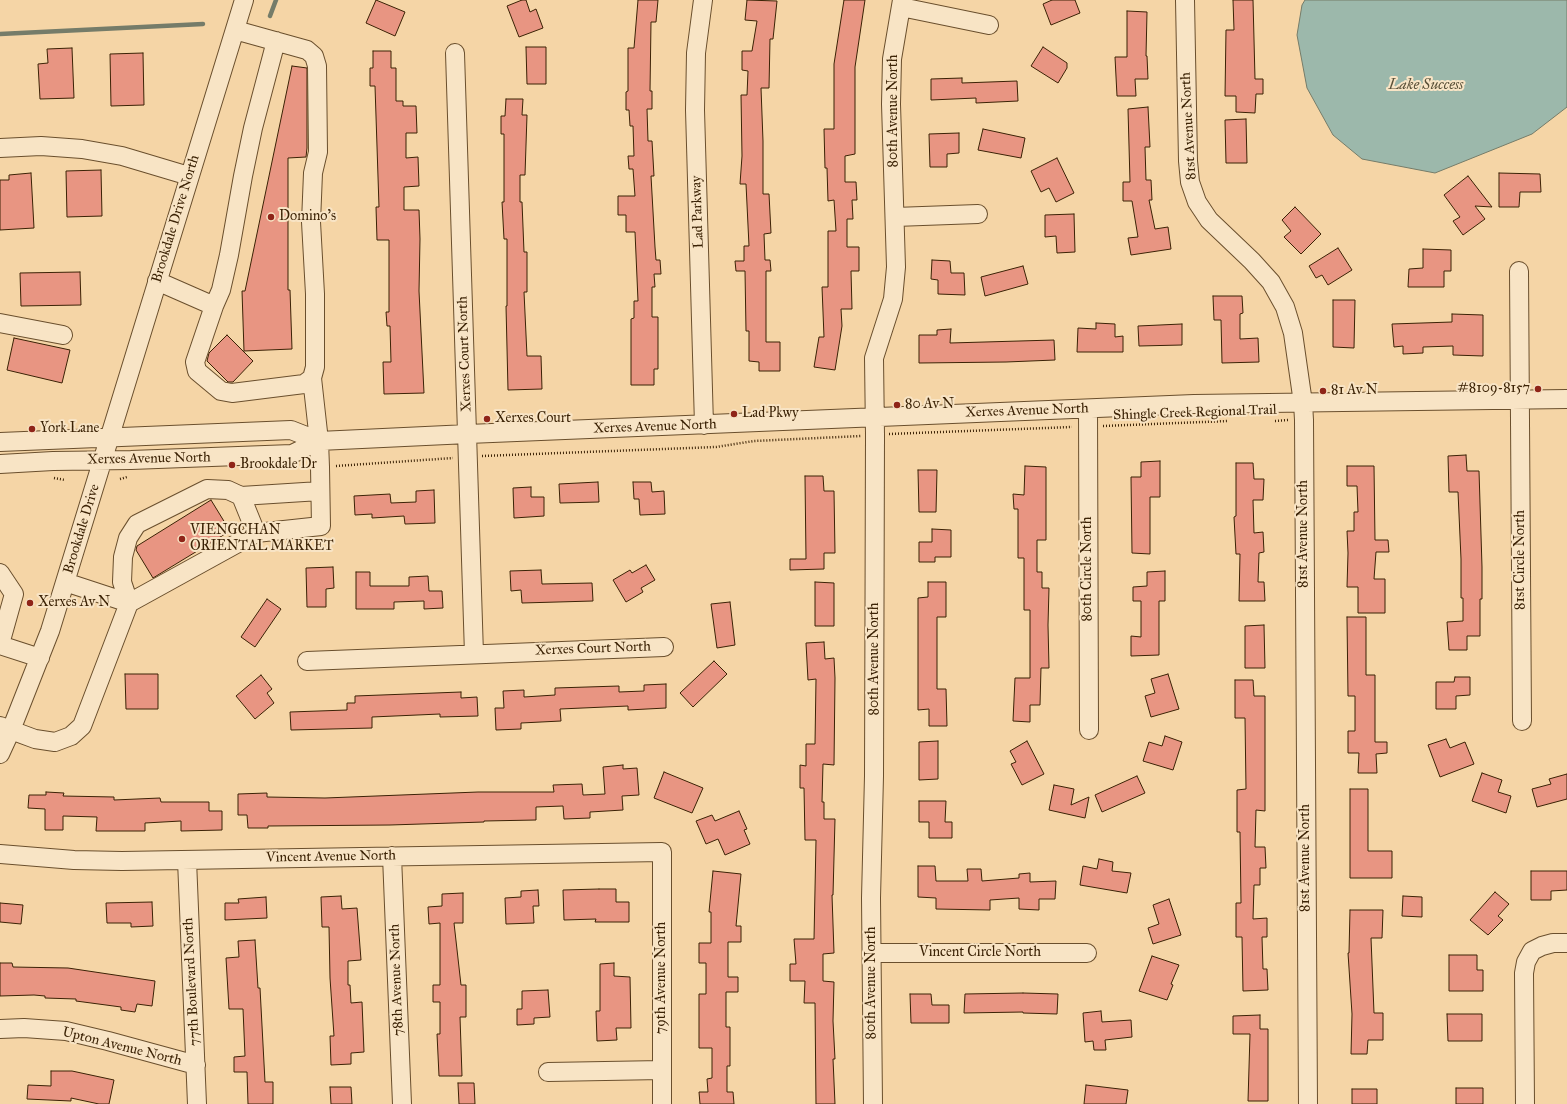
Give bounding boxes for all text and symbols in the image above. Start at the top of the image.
street label: 80th Avenue North [886,54,902,168]
street label: 81st Avenue North [1178,72,1200,180]
water label: Lake Success [1389,76,1463,94]
street label: Brookdale Drive North [149,153,203,285]
street label: Lad Parkway [688,175,708,249]
place label: Domino's [279,209,336,225]
marker: Domino's [266,212,276,222]
street label: Xerxes Court North [455,296,475,412]
place label: #8109-8157 [1457,381,1530,397]
place label: 81 Av N [1331,383,1378,399]
marker: #8109-8157 [1533,384,1543,394]
marker: 81 Av N [1318,386,1328,396]
place label: 80 Av N [905,397,954,413]
marker: 80 Av N [892,400,902,410]
street label: Xerxes Avenue North [965,400,1089,422]
street label: Shingle Creek Regional Trail [1113,402,1277,424]
place label: Lad Pkwy [742,406,799,422]
marker: Lad Pkwy [729,409,739,419]
place label: Xerxes Court [495,411,571,427]
marker: Xerxes Court [482,414,492,424]
street label: Xerxes Avenue North [593,416,717,438]
place label: York Lane [40,421,99,437]
marker: York Lane [27,424,37,434]
street label: Xerxes Avenue North [87,450,211,468]
place label: Brookdale Dr [240,457,317,473]
marker: Brookdale Dr [227,460,237,470]
street label: 81st Avenue North [1296,480,1312,588]
street label: Brookdale Drive [60,482,104,576]
street label: 81st Circle North [1513,510,1529,610]
street label: 80th Circle North [1080,516,1096,622]
place label: VIENGCHAN ORIENTAL MARKET [190,523,334,556]
marker: VIENGCHAN ORIENTAL MARKET [177,534,187,544]
place label: Xerxes Av N [38,595,110,611]
marker: Xerxes Av N [25,598,35,608]
street label: 80th Avenue North [867,602,883,716]
street label: Xerxes Court North [535,639,651,659]
street label: 81st Avenue North [1298,804,1314,912]
street label: Vincent Avenue North [266,847,396,867]
street label: 77th Boulevard North [180,917,204,1047]
street label: 79th Avenue North [654,922,670,1034]
street label: 78th Avenue North [387,924,407,1036]
street label: 80th Avenue North [864,926,880,1040]
street label: Vincent Circle North [919,945,1041,961]
street label: Upton Avenue North [61,1024,183,1070]

